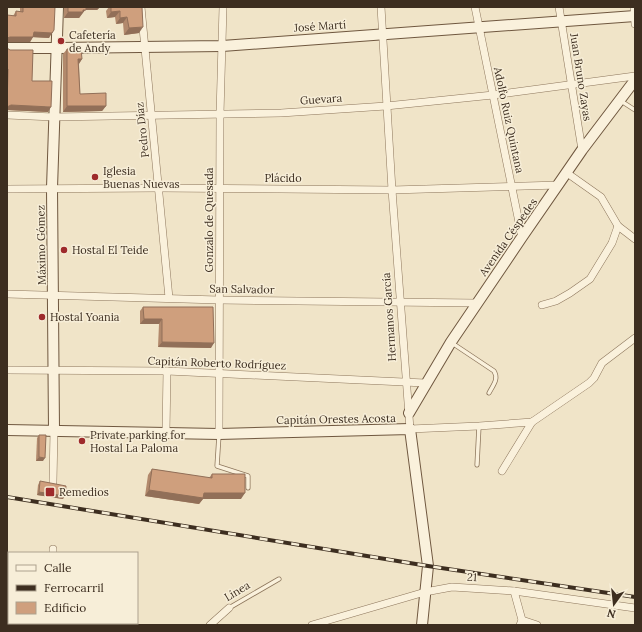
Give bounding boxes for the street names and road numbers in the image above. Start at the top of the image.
street label: José Martí [292,17,347,35]
street label: Juan Bruno Zayas [567,31,595,122]
street label: Adolfo Ruiz Quintana [491,65,527,175]
street label: Guevara [299,91,343,107]
street label: Pedro Díaz [132,101,152,158]
street label: Gonzalo de Quesada [202,167,216,272]
street label: Plácido [264,171,302,185]
street label: Avenida Céspedes [475,195,540,279]
street label: Máximo Gómez [33,204,49,285]
street label: Hermanos García [379,272,399,362]
street label: San Salvador [209,281,275,297]
street label: Capitán Roberto Rodríguez [147,354,287,372]
street label: Capitán Orestes Acosta [276,411,396,427]
street label: 21 [467,570,477,584]
street label: Línea [222,578,253,604]

